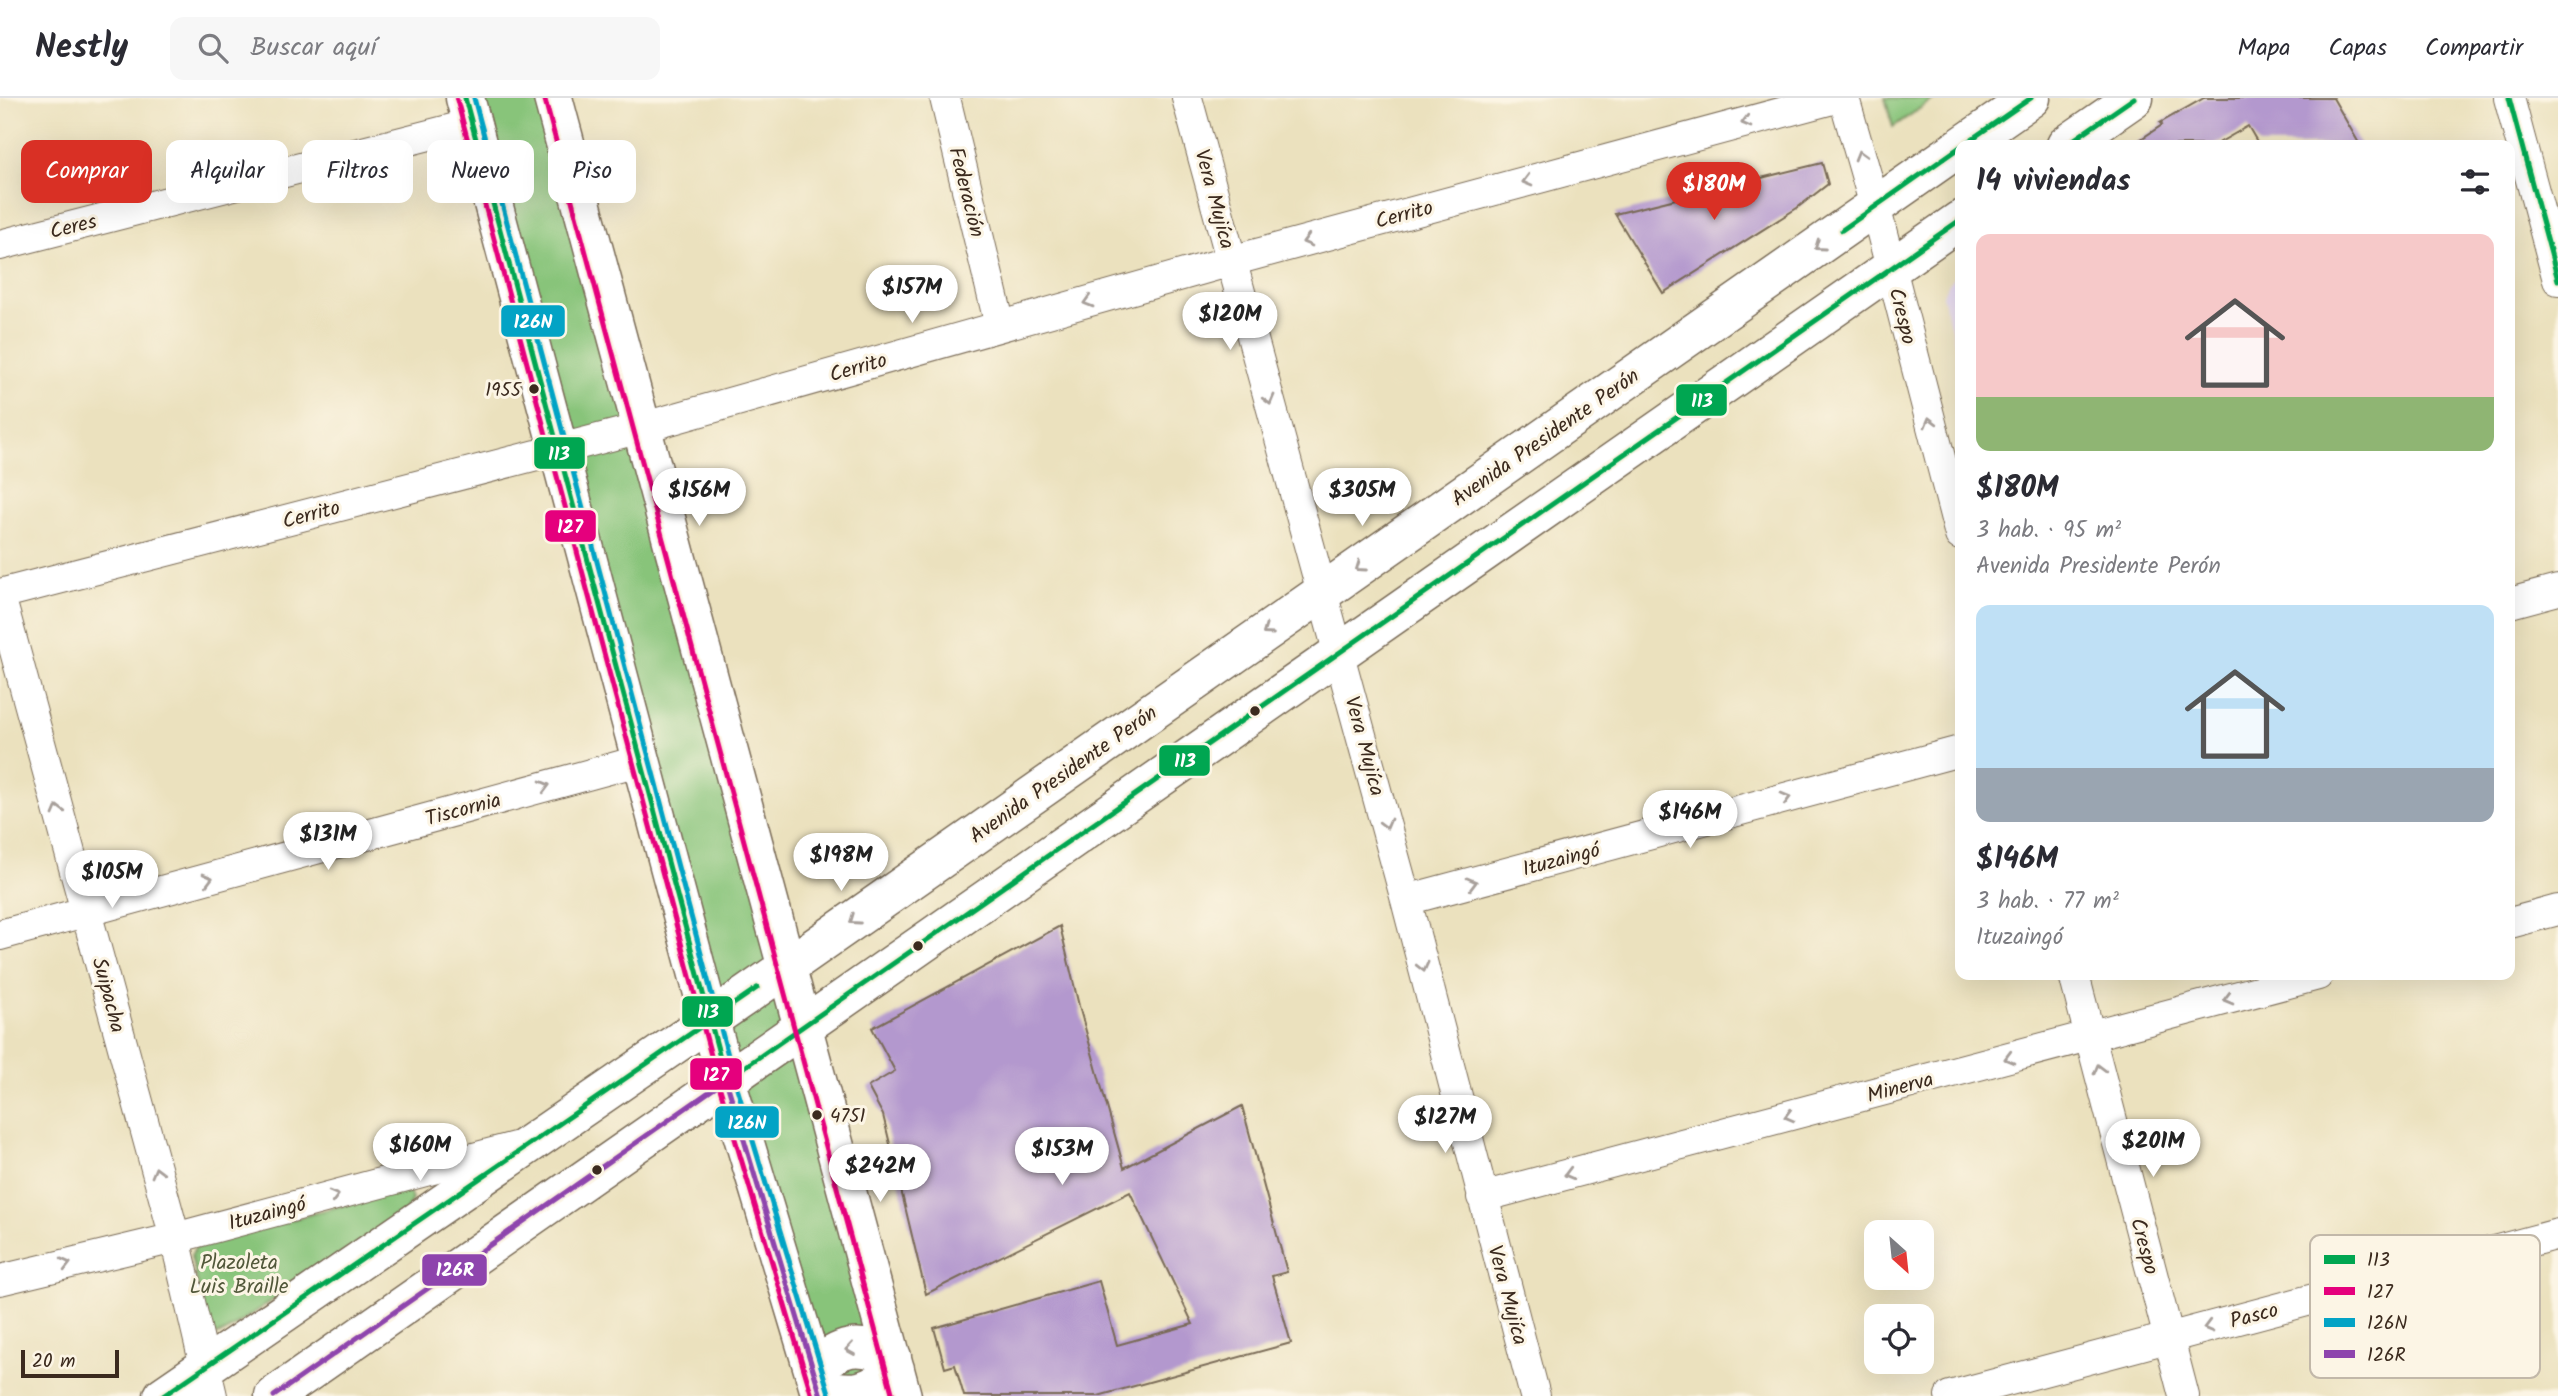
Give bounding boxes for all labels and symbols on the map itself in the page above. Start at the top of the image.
one-way arrow [1741,114,1753,128]
street label: Federación [938,144,993,241]
street label: Vera Mujíca [1184,146,1243,253]
one-way arrow [1854,149,1869,161]
pin: $180M [1665,162,1763,222]
one-way arrow [1521,173,1533,188]
street label: Cerrito [1372,192,1437,239]
street label: Ceres [46,206,100,249]
one-way arrow [1301,232,1313,247]
one-way arrow [1814,237,1827,250]
pin: $157M [863,266,961,325]
street label: Crespo [1879,284,1925,348]
pin: $120M [1181,292,1279,352]
one-way arrow [1082,293,1094,308]
line badge: 126N [500,304,566,338]
text: 126N [513,308,553,338]
street label: Cerrito [826,345,891,392]
street label: Avenida Presidente Perón [1445,361,1647,516]
place label: 1955 [485,376,523,406]
marker: 1955 [527,382,541,396]
line badge: 113 [1675,383,1728,417]
text: 113 [1691,387,1713,417]
one-way arrow [1261,394,1276,406]
one-way arrow [1924,416,1938,428]
line badge: 113 [533,436,586,470]
text: 113 [548,440,570,470]
pin: $156M [650,468,748,528]
pin: $305M [1313,468,1411,528]
street label: Cerrito [279,492,344,539]
line badge: 127 [544,509,597,543]
text: 127 [557,513,584,543]
one-way arrow [1355,559,1368,571]
one-way arrow [1262,623,1275,635]
street label: Vera Mujíca [1334,693,1393,800]
street label: Avenida Presidente Perón [963,698,1165,853]
unlabelled marker [1248,704,1262,718]
line badge: 113 [1158,744,1211,777]
text: 113 [1174,747,1196,777]
one-way arrow [539,780,551,794]
street label: Tiscornia [422,785,505,836]
pin: $146M [1641,790,1739,850]
one-way arrow [1780,792,1792,806]
one-way arrow [52,805,67,817]
pin: $131M [279,812,377,872]
one-way arrow [1377,818,1392,830]
pin: $198M [792,834,890,893]
street label: Ituzaingó [1519,834,1605,887]
pin: $105M [63,850,161,910]
one-way arrow [202,872,214,887]
one-way arrow [1466,876,1478,891]
one-way arrow [849,912,862,924]
unlabelled marker [911,939,925,953]
street label: Suipacha [82,954,133,1037]
one-way arrow [1415,960,1429,972]
one-way arrow [2223,991,2235,1005]
line badge: 113 [681,995,734,1028]
text: 113 [697,998,719,1028]
one-way arrow [2003,1050,2015,1064]
line badge: 127 [689,1057,743,1091]
text: 127 [703,1061,730,1091]
one-way arrow [2093,1063,2107,1075]
street label: Minerva [1863,1064,1937,1113]
pin: $127M [1396,1096,1494,1155]
place label: 4751 [830,1102,865,1132]
line badge: 126N [714,1105,780,1139]
marker: 4751 [810,1108,824,1122]
one-way arrow [1783,1108,1795,1122]
text: 126N [727,1109,767,1139]
pin: $201M [2104,1119,2202,1179]
pin: $160M [371,1124,469,1183]
pin: $153M [1013,1128,1111,1187]
pin: $242M [831,1144,929,1204]
unlabelled marker [590,1163,604,1177]
one-way arrow [151,1166,165,1178]
one-way arrow [1563,1166,1575,1180]
street label: Ituzaingó [225,1188,311,1241]
one-way arrow [328,1190,340,1204]
street label: Crespo [2120,1214,2167,1278]
north arrow [1864,1220,1934,1290]
legend [2310,1235,2540,1378]
street label: Vera Mujíca [1477,1242,1536,1349]
text: 113 [2367,1246,2390,1276]
park label: Plazoleta Luis Braille [190,1247,289,1304]
line badge: 126R [421,1253,488,1287]
text: 126R [436,1256,475,1286]
one-way arrow [60,1258,72,1272]
text: 127 [2367,1278,2394,1308]
street label: Pasco [2226,1294,2282,1339]
text: 126N [2367,1309,2408,1339]
one-way arrow [2202,1319,2214,1333]
one-way arrow [844,1341,856,1356]
text: 126R [2367,1341,2406,1371]
scale bar [21,1347,119,1379]

